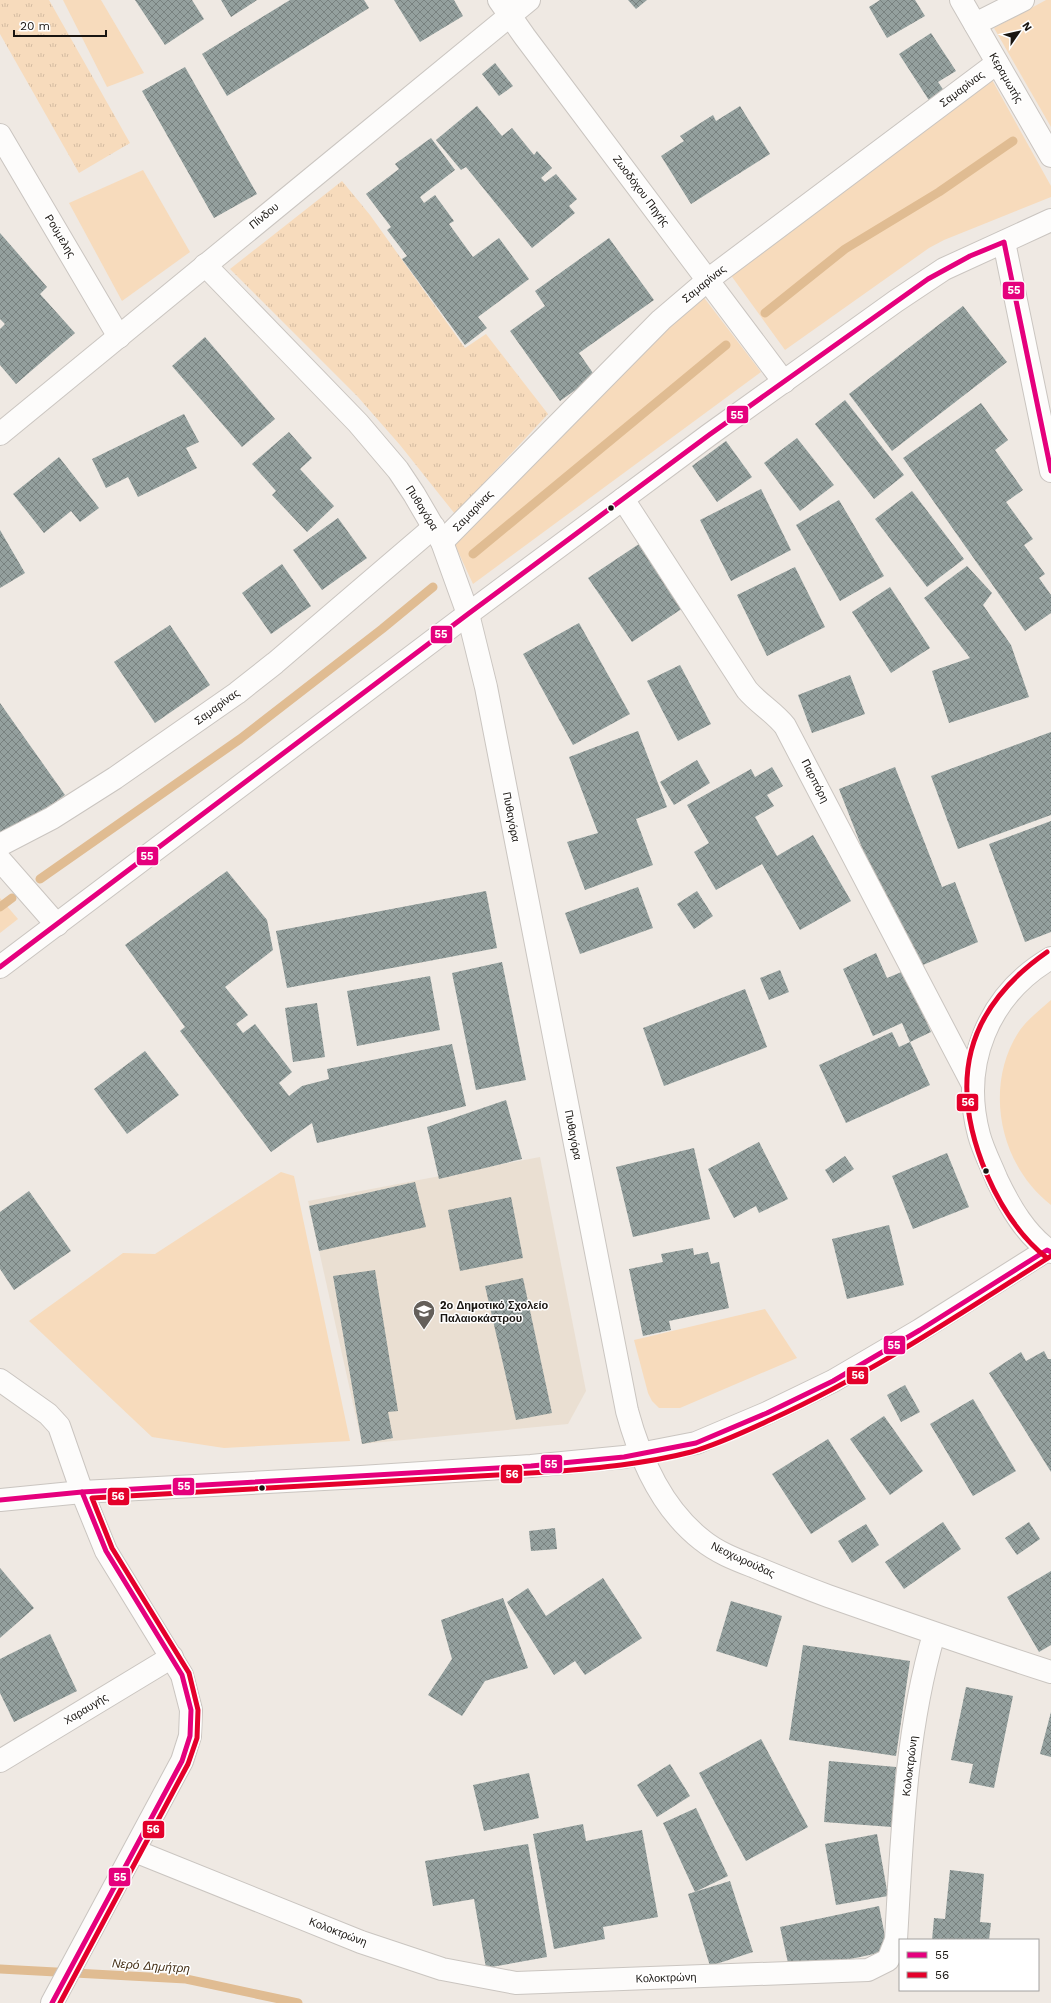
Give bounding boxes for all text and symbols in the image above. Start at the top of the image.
scale bar [14,12,106,38]
north arrow [999,12,1039,52]
text: 20 m [20,19,50,33]
text: N [1019,20,1035,34]
street label: Κεραμωτής [986,51,1026,105]
street label: Σαμαρίνας [937,68,987,110]
street label: Ζωοδόχου Πηγής [610,153,672,229]
street label: Πίνδου [247,200,281,232]
street label: Ρούμελης [42,212,78,260]
street label: Σαμαρίνας [680,263,728,305]
line badge: 55 [1002,281,1025,300]
text: 55 [1008,284,1020,297]
line badge: 55 [726,405,749,424]
text: 55 [731,409,743,422]
street label: Πυθαγόρα [403,483,441,533]
street label: Σαμαρίνας [450,488,496,534]
unlabelled marker [606,503,616,513]
line badge: 55 [430,625,453,644]
text: 55 [435,628,447,641]
street label: Σαμαρίνας [192,686,242,728]
street label: Παρπόρη [799,757,831,805]
street label: Πυθαγόρα [500,791,522,844]
line badge: 55 [136,846,159,866]
text: 55 [141,850,153,863]
line badge: 56 [956,1093,979,1112]
text: 56 [961,1096,975,1109]
street label: Πυθαγόρα [562,1109,584,1162]
unlabelled marker [981,1166,991,1176]
school or university icon: 2ο Δημοτικό Σχολείο Παλαιοκάστρου [411,1298,437,1331]
place label: 2ο Δημοτικό Σχολείο Παλαιοκάστρου [440,1299,549,1325]
line badge: 55 [883,1335,906,1355]
text: 55 [888,1339,900,1352]
line badge: 56 [846,1366,869,1385]
text: 56 [851,1369,865,1382]
line badge: 55 [540,1454,563,1474]
text: 55 [545,1458,557,1471]
line badge: 56 [500,1464,523,1484]
text: 56 [505,1468,519,1481]
line badge: 55 [172,1477,195,1496]
text: 55 [178,1480,190,1493]
unlabelled marker [257,1483,267,1493]
line badge: 56 [107,1487,130,1506]
text: 56 [111,1490,125,1503]
street label: Νεοχωρούδας [709,1540,777,1580]
street label: Χαραυγής [62,1691,110,1727]
street label: Κολοκτρώνη [900,1735,920,1797]
line badge: 56 [142,1820,165,1839]
text: 56 [146,1823,160,1836]
line badge: 55 [108,1867,131,1887]
text: 55 [114,1871,126,1884]
street label: Κολοκτρώνη [307,1915,369,1949]
legend [899,1939,1039,1991]
text: 55 [935,1948,949,1962]
water label: Νερό Δημήτρη [112,1956,191,1976]
text: 56 [935,1968,949,1982]
street label: Κολοκτρώνη [635,1970,697,1986]

